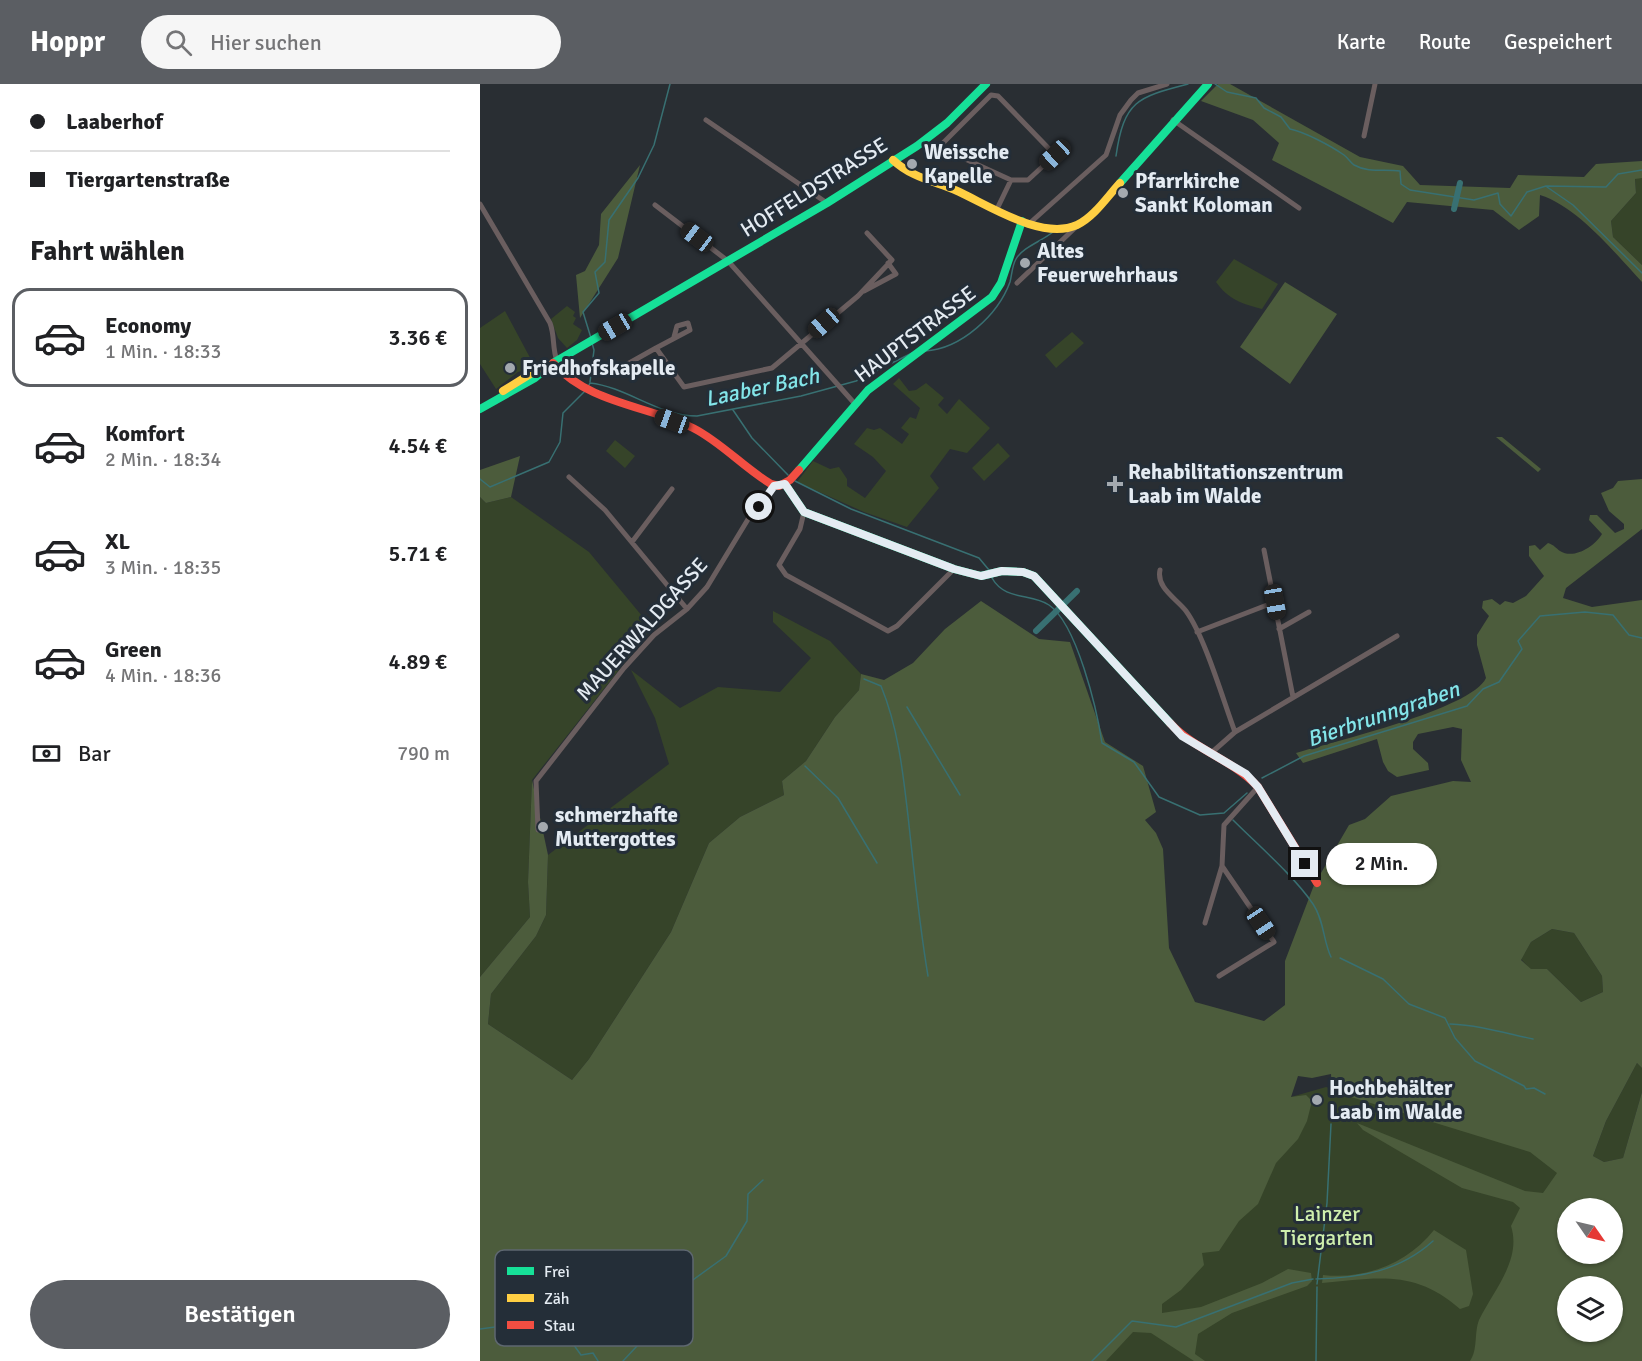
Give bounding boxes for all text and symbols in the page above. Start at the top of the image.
search box [141,15,561,69]
text: Hoppr [30,25,105,59]
icon: search [162,26,195,59]
text: Hier suchen [210,29,322,56]
text: Karte [1337,29,1386,55]
text: Route [1419,29,1471,55]
text: Gespeichert [1504,29,1612,55]
text: Laaberhof [66,108,163,135]
street label: HOFFELDSTRASSE [736,131,892,243]
car [1036,136,1074,174]
place label: Weissche Kapelle [924,139,1009,189]
marker: Weissche Kapelle [905,157,919,171]
text: Tiergartenstraße [66,166,230,193]
place label: Pfarrkirche Sankt Koloman [1135,168,1273,218]
marker: Pfarrkirche Sankt Koloman [1116,186,1130,200]
car [677,219,717,255]
text: Fahrt wählen [30,235,185,268]
place label: Altes Feuerwehrhaus [1037,238,1178,288]
marker: Altes Feuerwehrhaus [1018,256,1032,270]
street label: HAUPTSTRASSE [849,280,981,388]
car [805,304,843,342]
car [595,310,635,344]
icon: car [33,311,87,365]
text: Economy [105,312,191,339]
text: 3.36 € [389,324,447,351]
text: 1 Min. · 18:33 [105,339,221,364]
place label: Friedhofskapelle [522,355,675,381]
marker: Friedhofskapelle [503,361,517,375]
water label: Laaber Bach [703,362,822,412]
car [652,406,692,436]
icon: car [33,419,87,473]
text: Komfort [105,420,185,447]
text: 4.54 € [389,432,447,459]
text: 2 Min. · 18:34 [105,447,221,472]
place label: Rehabilitationszentrum Laab im Walde [1128,459,1343,509]
marker: Rehabilitationszentrum Laab im Walde [1106,475,1124,493]
route start [745,493,772,520]
icon: car [33,527,87,581]
text: XL [105,528,130,555]
text: 5.71 € [389,540,447,567]
street label: MAUERWALDGASSE [571,552,713,706]
text: 3 Min. · 18:35 [105,555,221,580]
car [1263,583,1287,621]
icon: car [33,635,87,689]
text: Green [105,636,162,663]
text: 4.89 € [389,648,447,675]
text: 4 Min. · 18:36 [105,663,221,688]
water label: Bierbrunngraben [1303,675,1464,753]
icon: cash [30,737,63,770]
text: Bar [78,740,111,767]
text: 790 m [397,741,450,766]
place label: schmerzhafte Muttergottes [555,802,678,852]
marker: schmerzhafte Muttergottes [536,820,550,834]
callout: 2 Min. [1326,843,1437,885]
route end [1291,850,1318,877]
text: 2 Min. [1355,851,1408,876]
car [1243,903,1279,943]
place label: Hochbehälter Laab im Walde [1329,1075,1463,1125]
marker: Hochbehälter Laab im Walde [1310,1093,1324,1107]
north arrow [1557,1198,1623,1264]
map controls [1557,1198,1623,1342]
park label: Lainzer Tiergarten [1280,1201,1374,1251]
legend [495,1250,693,1346]
text: Frei [544,1262,570,1282]
button: layers [1557,1276,1623,1342]
button: Bestätigen [30,1280,450,1349]
text: Zäh [544,1289,570,1309]
text: Stau [544,1316,575,1336]

